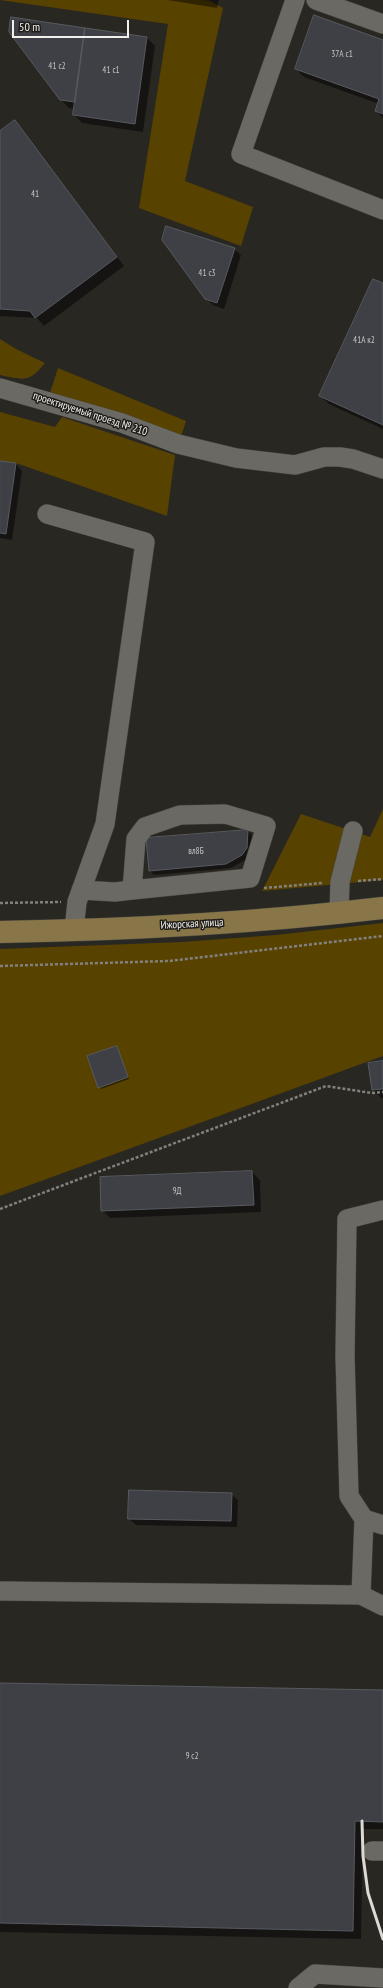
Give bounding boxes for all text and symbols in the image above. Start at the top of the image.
scale bar [14,12,131,38]
text: 50 m [19,19,40,34]
house number: 37А с1 [331,49,353,59]
house number: 41 с2 [48,61,66,71]
house number: 41 с1 [102,65,120,75]
house number: 41 [31,189,39,199]
house number: 41 с3 [198,268,216,278]
house number: 41А к2 [353,335,375,345]
street label: проектируемый проезд № 210 [31,389,149,439]
house number: вл8Б [188,846,204,856]
street label: Ижорская улица [160,916,224,932]
house number: 9Д [173,1186,181,1196]
house number: 9 с2 [185,1751,199,1761]

